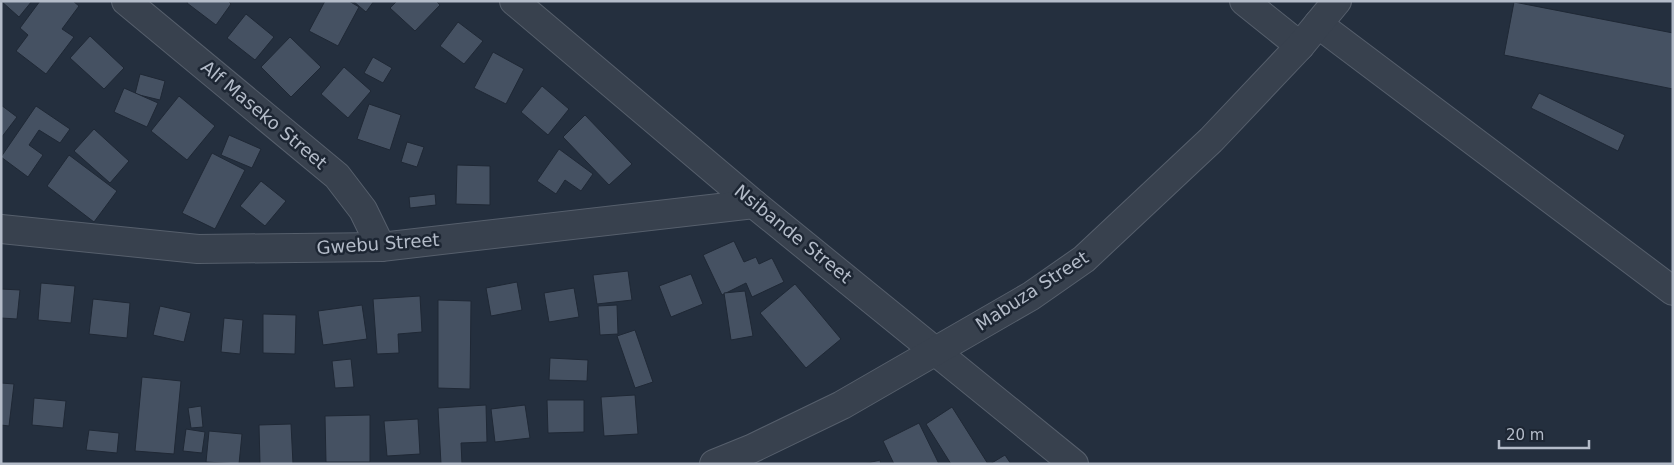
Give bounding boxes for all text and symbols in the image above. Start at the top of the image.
street label: Alf Maseko Street [197,56,331,173]
street label: Nsibande Street [731,180,856,287]
street label: Gwebu Street [316,229,440,258]
street label: Mabuza Street [971,246,1092,335]
scale bar [1499,418,1589,450]
text: 20 m [1506,426,1544,444]

